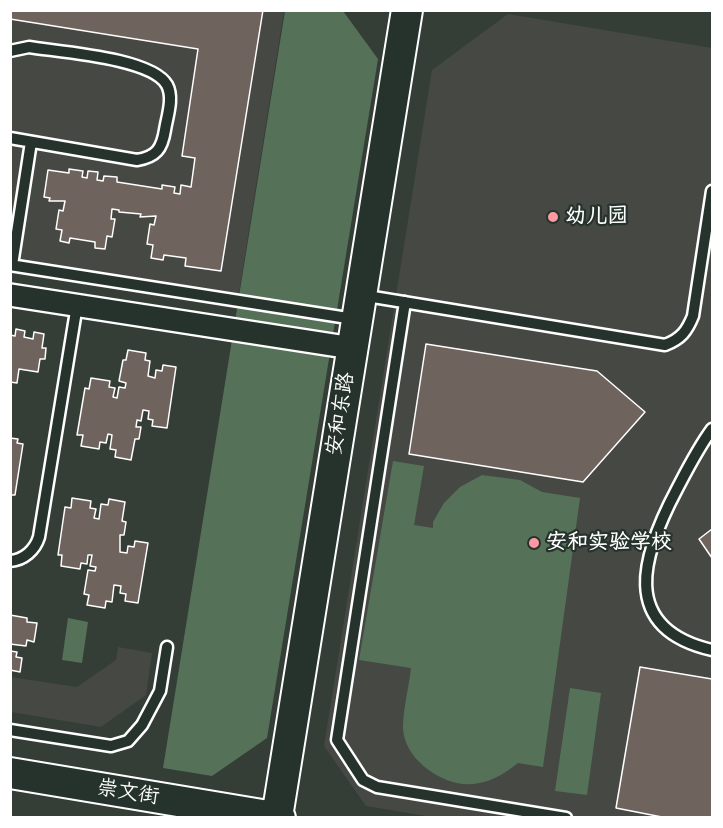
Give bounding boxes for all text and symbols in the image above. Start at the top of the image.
place label: 幼儿园 [565,204,628,230]
marker: 幼儿园 [546,210,560,224]
street label: 安和东路 [322,371,360,457]
place label: 安和实验学校 [546,530,672,556]
marker: 安和实验学校 [527,536,541,550]
street label: 崇文街 [95,776,161,810]

